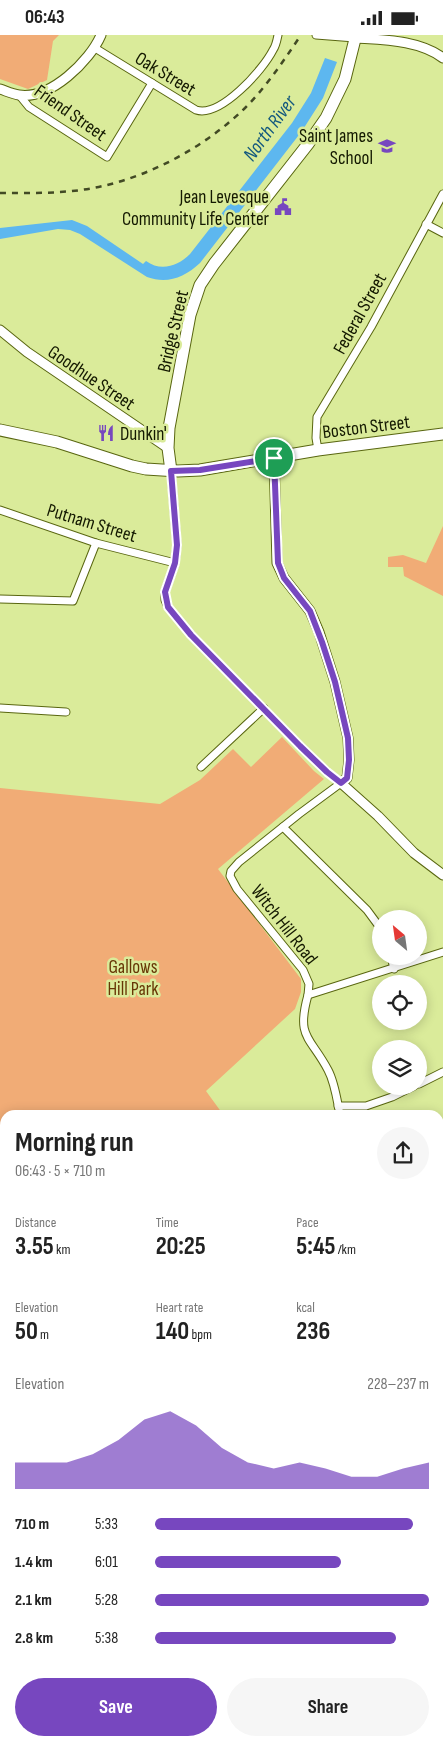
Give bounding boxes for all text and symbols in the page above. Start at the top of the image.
text: 06:43 [25,6,65,29]
street label: Oak Street [131,47,200,101]
street label: Friend Street [30,80,111,147]
water label: North River [238,90,302,166]
place label: Saint James School [299,125,373,170]
school or university icon: Saint James School [377,136,397,156]
place label: Jean Levesque Community Life Center [122,186,270,231]
public building icon: Jean Levesque Community Life Center [273,197,293,217]
street label: Federal Street [329,269,392,358]
street label: Bridge Street [153,288,194,375]
street label: Goodhue Street [43,341,139,416]
street label: Boston Street [321,411,411,444]
restaurant icon: Dunkin' [96,423,116,443]
place label: Dunkin' [120,423,167,446]
pin [253,437,295,479]
icon: arrive [260,444,288,472]
street label: Putnam Street [44,499,139,548]
street label: Witch Hill Road [245,880,322,970]
north arrow [372,910,428,965]
map controls [372,910,427,1095]
park label: Gallows Hill Park [107,956,159,1001]
button: locate [372,975,427,1030]
button: layers [372,1040,427,1095]
text: Morning run [15,1126,134,1159]
button: share [377,1127,429,1179]
text: 06:43 · 5 × 710 m [15,1162,105,1181]
text: Distance [15,1214,56,1231]
text: Time [156,1214,179,1231]
text: Pace [296,1214,319,1231]
text: 3.55 [15,1231,54,1262]
text: 20:25 [156,1231,206,1262]
text: 5:45 [296,1231,336,1262]
text: km [54,1241,70,1258]
text: /km [336,1241,356,1258]
text: Elevation [15,1299,58,1316]
text: Heart rate [156,1299,203,1316]
text: kcal [296,1299,315,1316]
text: 50 [15,1316,38,1347]
text: 140 [156,1316,189,1347]
text: 236 [296,1316,330,1347]
text: m [38,1326,49,1343]
text: bpm [189,1326,212,1343]
text: Elevation [15,1375,64,1394]
text: 228–237 m [367,1375,429,1394]
text: 710 m [15,1515,49,1534]
text: 5:33 [95,1515,118,1534]
text: 1.4 km [15,1553,53,1572]
text: 6:01 [95,1553,118,1572]
text: 2.1 km [15,1591,52,1610]
text: 5:28 [95,1591,118,1610]
text: 2.8 km [15,1629,53,1648]
text: 5:38 [95,1629,118,1648]
button: Save [15,1678,217,1736]
button: Share [227,1678,429,1736]

